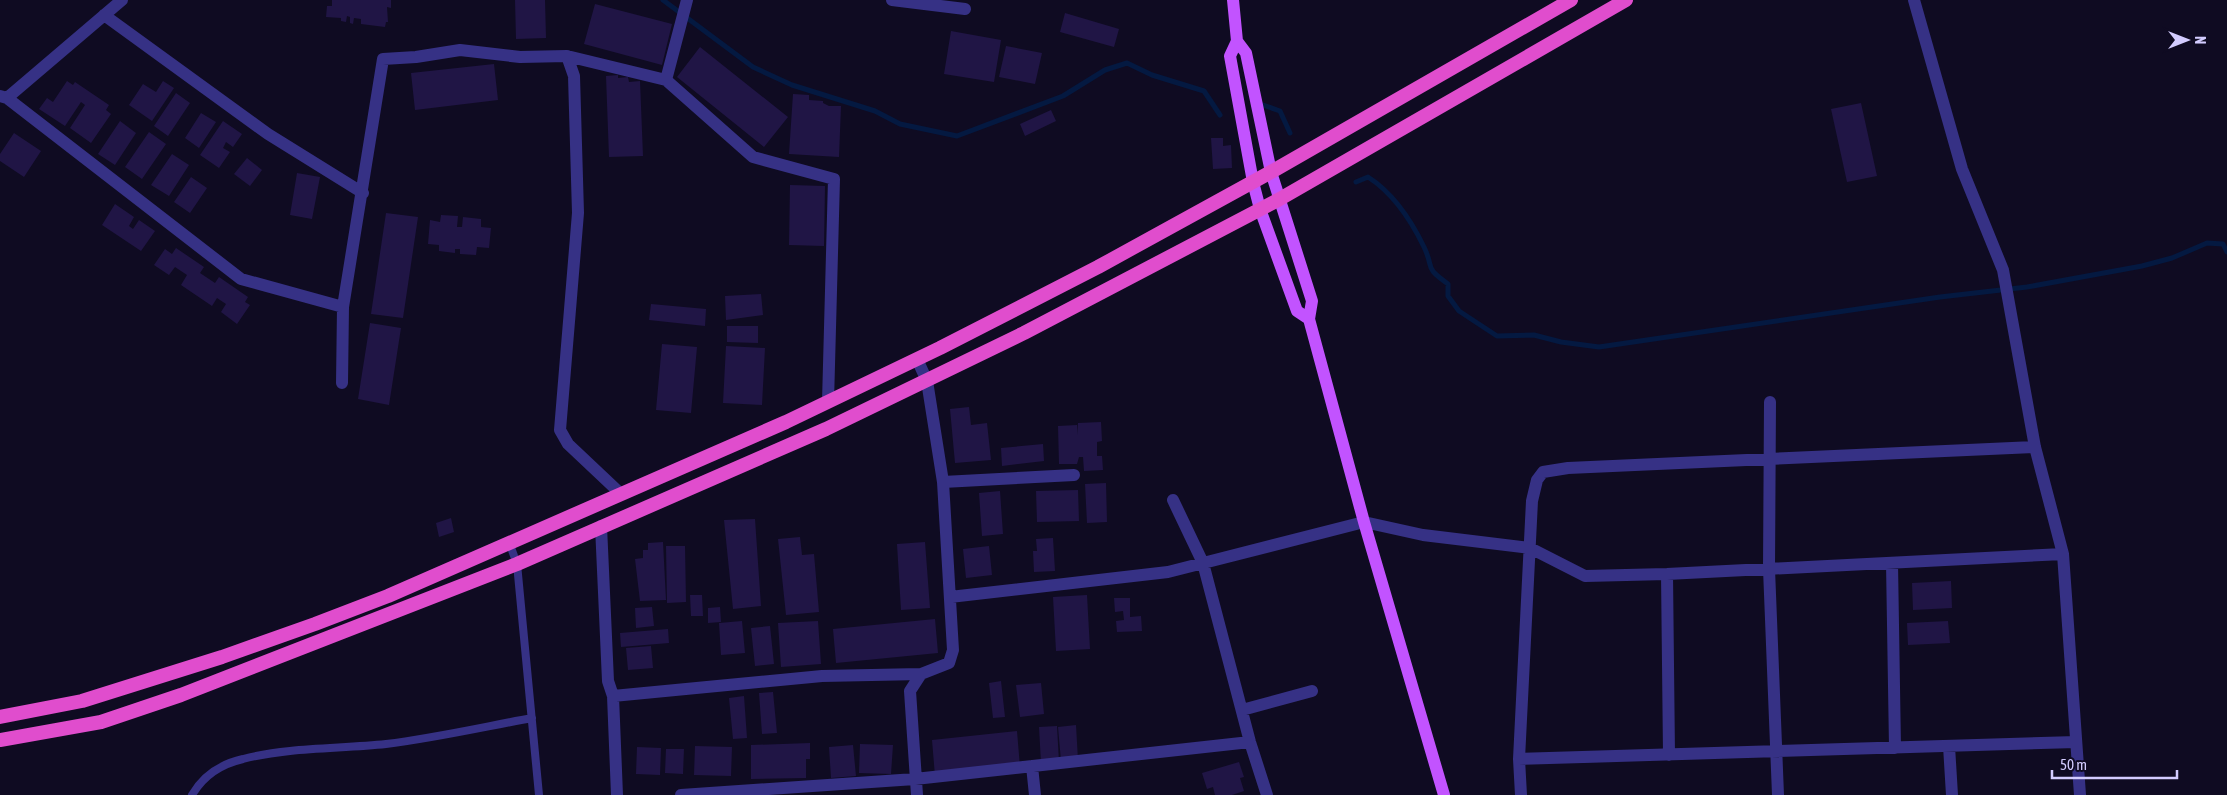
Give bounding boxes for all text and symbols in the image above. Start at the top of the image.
north arrow [2162,15,2212,65]
text: N [2192,36,2208,44]
scale bar [2052,748,2177,780]
text: 50 m [2060,756,2087,773]

